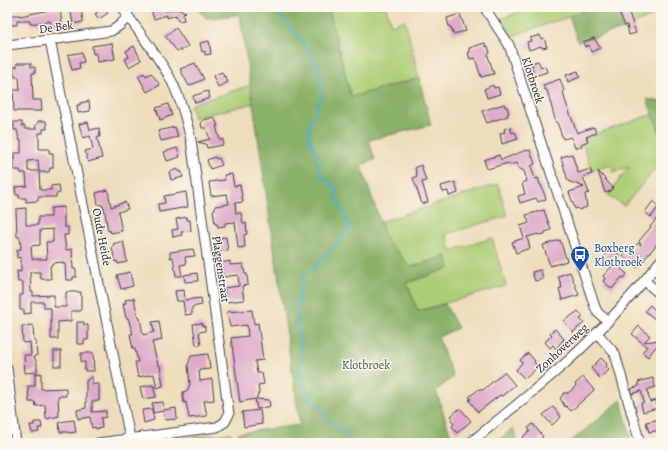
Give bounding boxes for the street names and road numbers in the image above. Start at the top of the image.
street label: De Bek [38,17,74,37]
street label: Klotbroek [518,55,548,105]
street label: Oude Heide [89,207,115,267]
street label: Plaggenstraat [208,234,234,304]
street label: Zonhoverweg [532,320,592,376]

